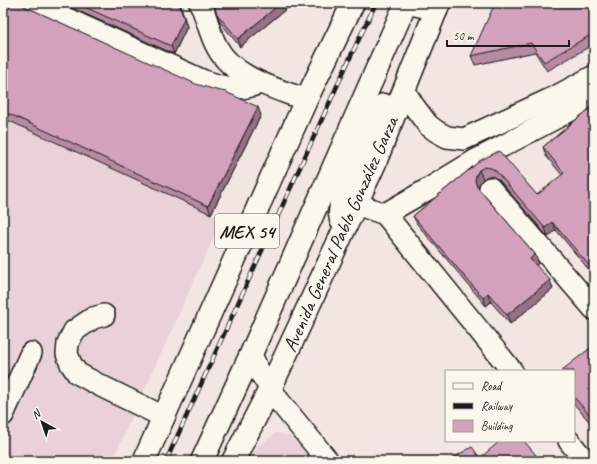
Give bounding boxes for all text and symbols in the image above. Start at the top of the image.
scale bar [447,22,569,48]
text: 50 m [453,28,475,44]
street label: Avenida General Pablo González Garza [277,111,404,356]
road number: MEX 54 [215,214,279,248]
legend [445,370,575,442]
text: Road [481,378,503,394]
text: Railway [481,398,513,414]
north arrow [22,402,62,442]
text: N [28,405,44,422]
text: Building [481,418,513,434]

